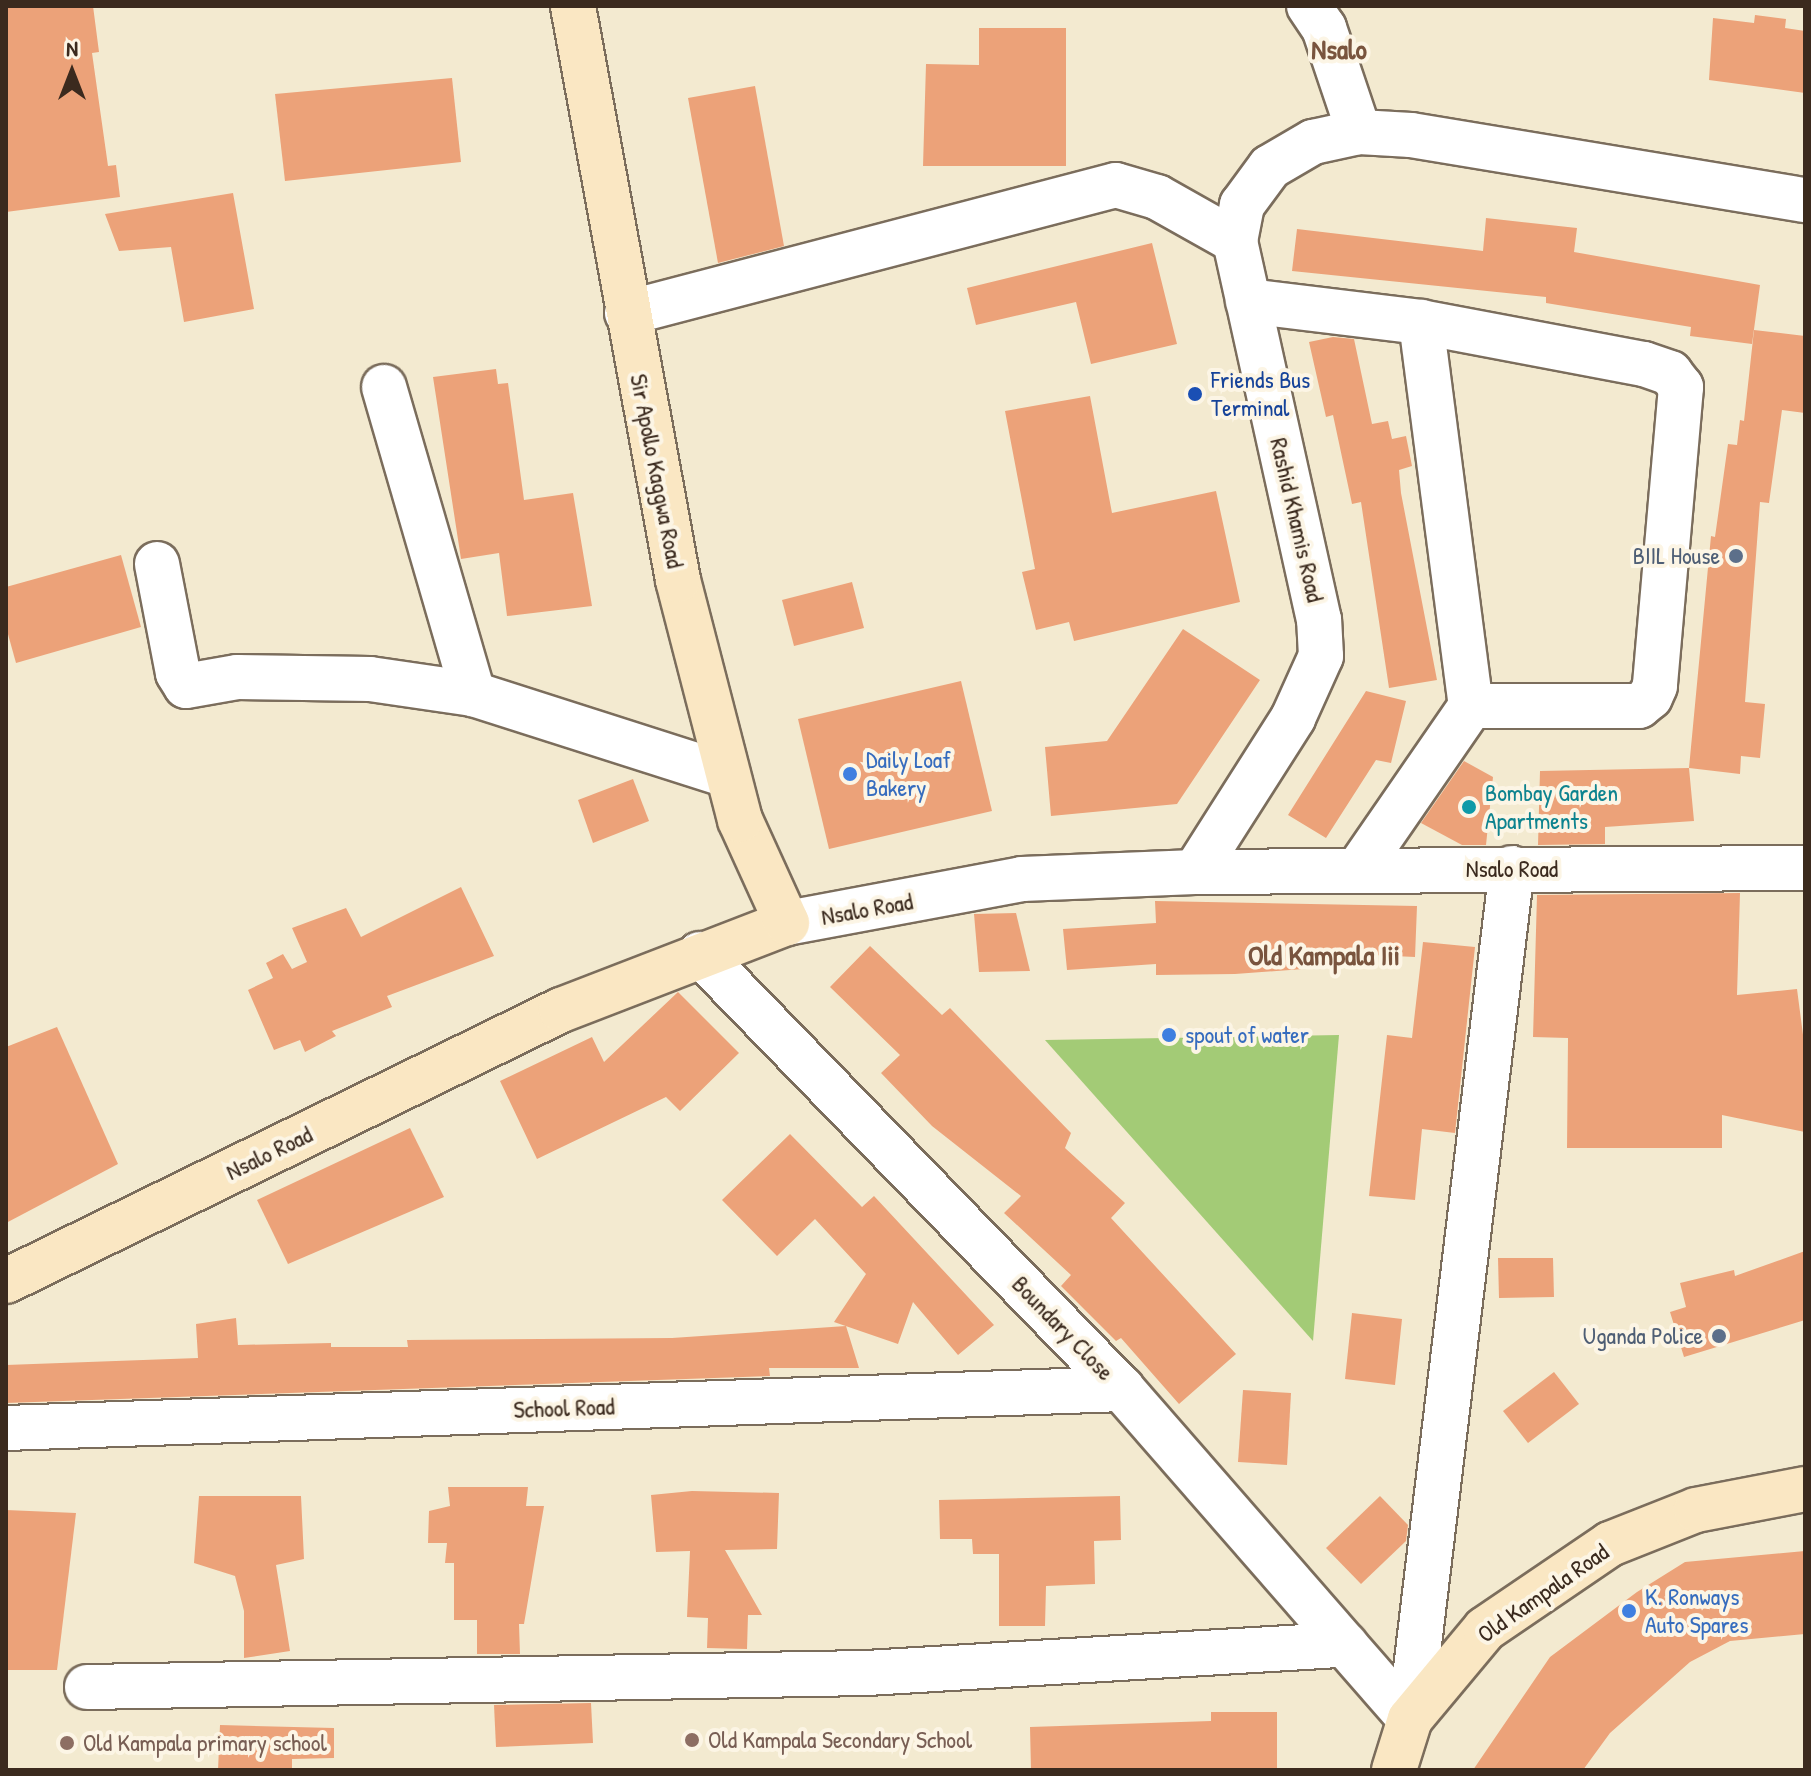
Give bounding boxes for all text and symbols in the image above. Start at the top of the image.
north arrow [32,32,112,112]
district label: Nsalo [1311,32,1367,66]
text: N [66,33,78,63]
place label: Friends Bus Terminal [1211,366,1310,422]
street label: Sir Apollo Kaggwa Road [624,372,690,570]
marker: Friends Bus Terminal [1186,385,1204,403]
street label: Rashid Khamis Road [1264,435,1330,605]
place label: BIIL House [1633,542,1720,570]
marker: BIIL House [1727,547,1745,565]
place label: Daily Loaf Bakery [866,746,951,802]
marker: Daily Loaf Bakery [841,765,859,783]
place label: Bombay Garden Apartments [1485,779,1618,835]
marker: Bombay Garden Apartments [1460,798,1478,816]
street label: Nsalo Road [1466,855,1558,883]
street label: Nsalo Road [819,887,915,931]
district label: Old Kampala Iii [1248,938,1400,972]
place label: spout of water [1185,1021,1309,1049]
marker: spout of water [1160,1026,1178,1044]
street label: Nsalo Road [221,1120,317,1186]
street label: Boundary Close [1006,1270,1120,1386]
place label: Uganda Police [1583,1322,1703,1350]
marker: Uganda Police [1710,1327,1728,1345]
street label: School Road [513,1392,615,1424]
street label: Old Kampala Road [1472,1537,1614,1649]
place label: K. Ronways Auto Spares [1645,1583,1748,1639]
marker: K. Ronways Auto Spares [1620,1602,1638,1620]
place label: Old Kampala Secondary School [708,1726,972,1754]
place label: Old Kampala primary school [83,1729,327,1757]
marker: Old Kampala Secondary School [683,1731,701,1749]
marker: Old Kampala primary school [58,1734,76,1752]

